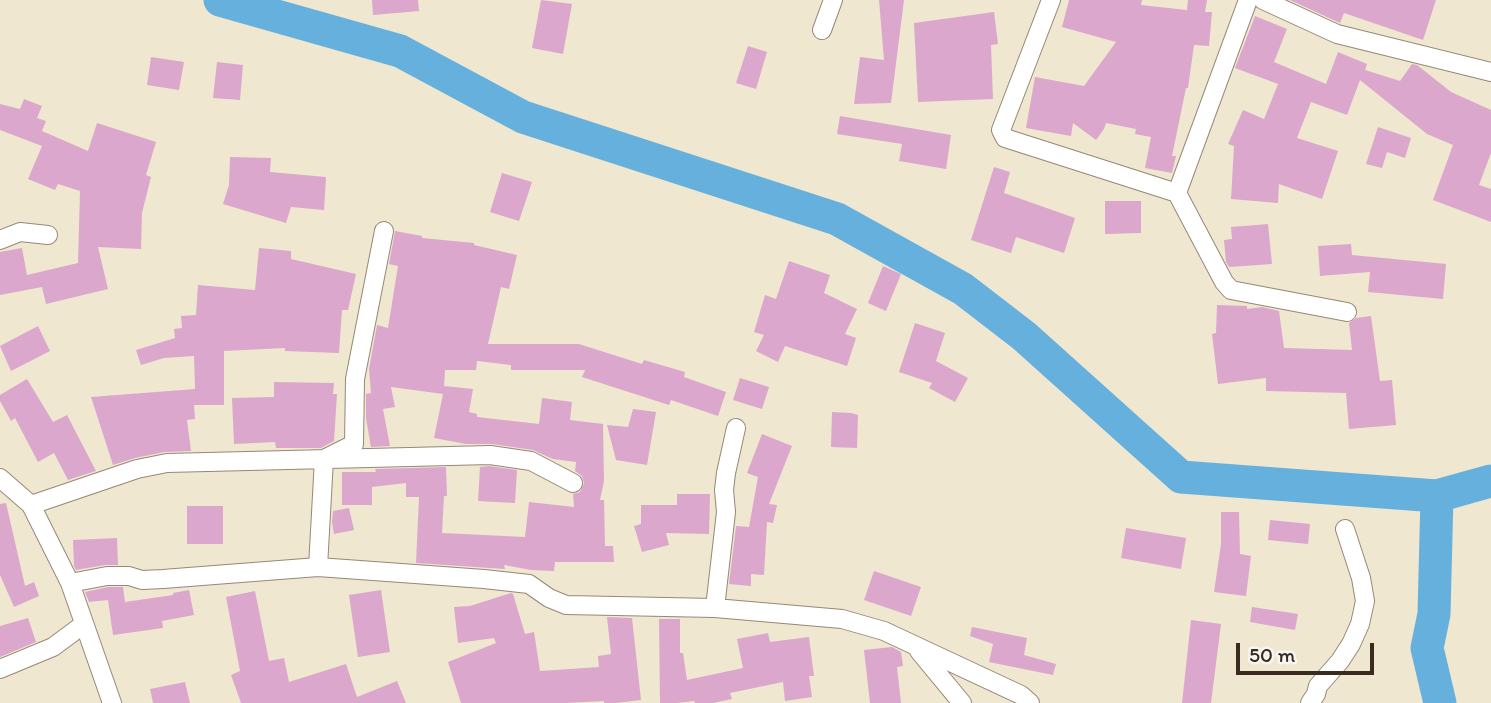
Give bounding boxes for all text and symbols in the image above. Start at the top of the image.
scale bar [1239,630,1377,674]
text: 50 m [1249,642,1295,667]

